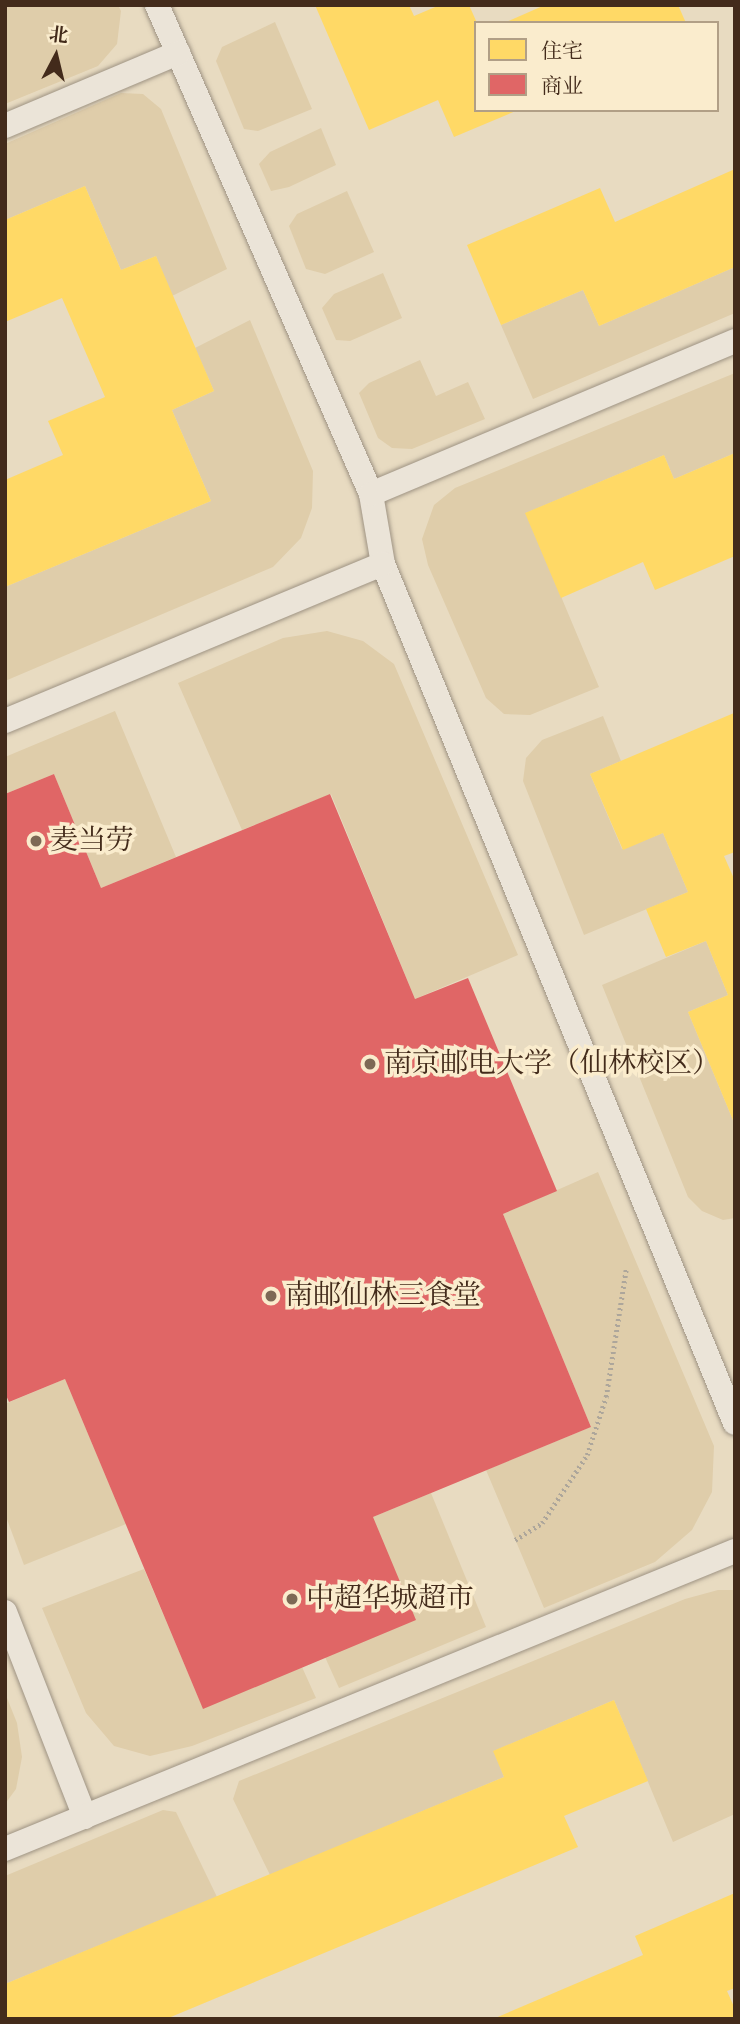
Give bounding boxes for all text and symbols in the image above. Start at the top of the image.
north arrow [21,21,91,91]
legend [474,21,719,112]
text: 北 [48,22,69,48]
text: 住宅 [541,39,583,65]
text: 商业 [541,74,583,100]
place label: 麦当劳 [50,824,134,858]
marker: 麦当劳 [28,833,44,849]
place label: 南京邮电大学（仙林校区） [384,1047,720,1081]
marker: 南京邮电大学（仙林校区） [362,1056,378,1072]
place label: 南邮仙林三食堂 [285,1279,481,1313]
marker: 南邮仙林三食堂 [263,1288,279,1304]
place label: 中超华城超市 [306,1582,474,1616]
marker: 中超华城超市 [284,1591,300,1607]

